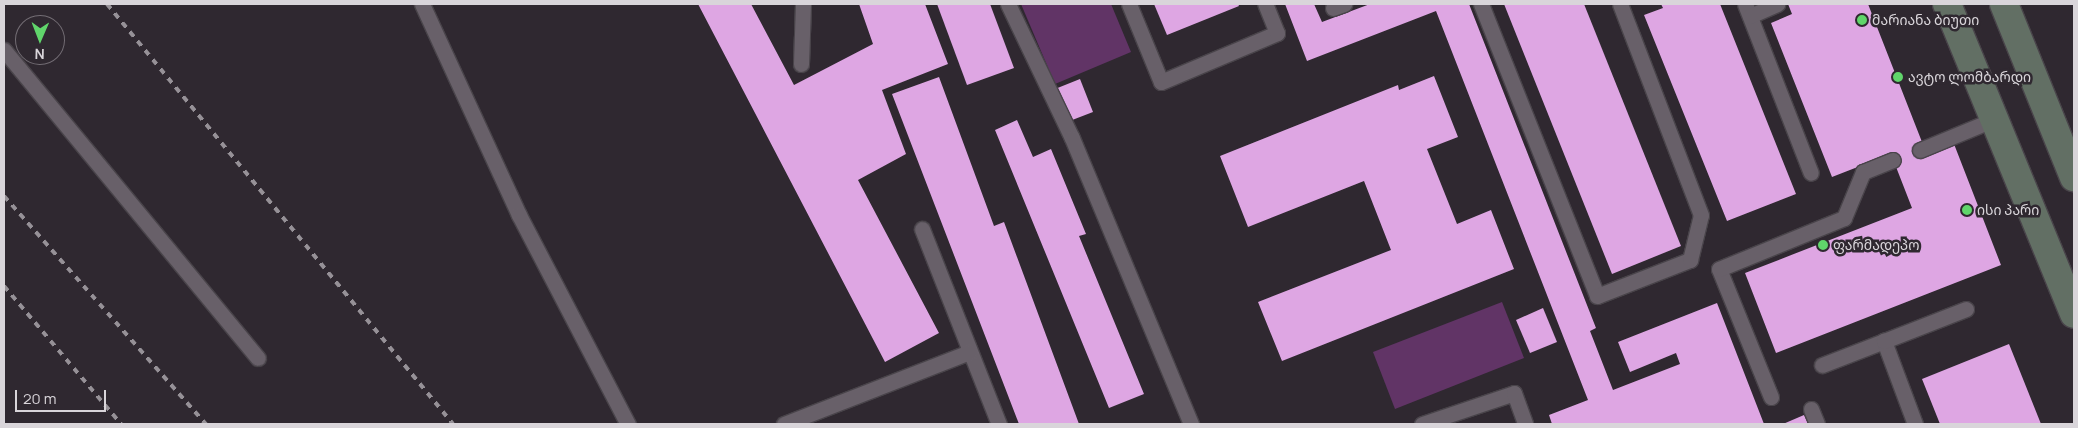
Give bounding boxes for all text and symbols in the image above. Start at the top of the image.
place label: მარიანა ბიუთი [1872,12,1979,28]
marker: მარიანა ბიუთი [1856,14,1868,26]
north arrow [15,15,65,65]
text: N [35,45,45,64]
place label: ავტო ლომბარდი [1908,69,2031,85]
marker: ავტო ლომბარდი [1892,71,1904,83]
place label: ისი პარი [1977,202,2039,218]
marker: ისი პარი [1961,204,1973,216]
place label: ფარმადეპო [1833,237,1919,253]
marker: ფარმადეპო [1817,239,1829,251]
scale bar [18,380,109,412]
text: 20 m [23,388,56,409]

